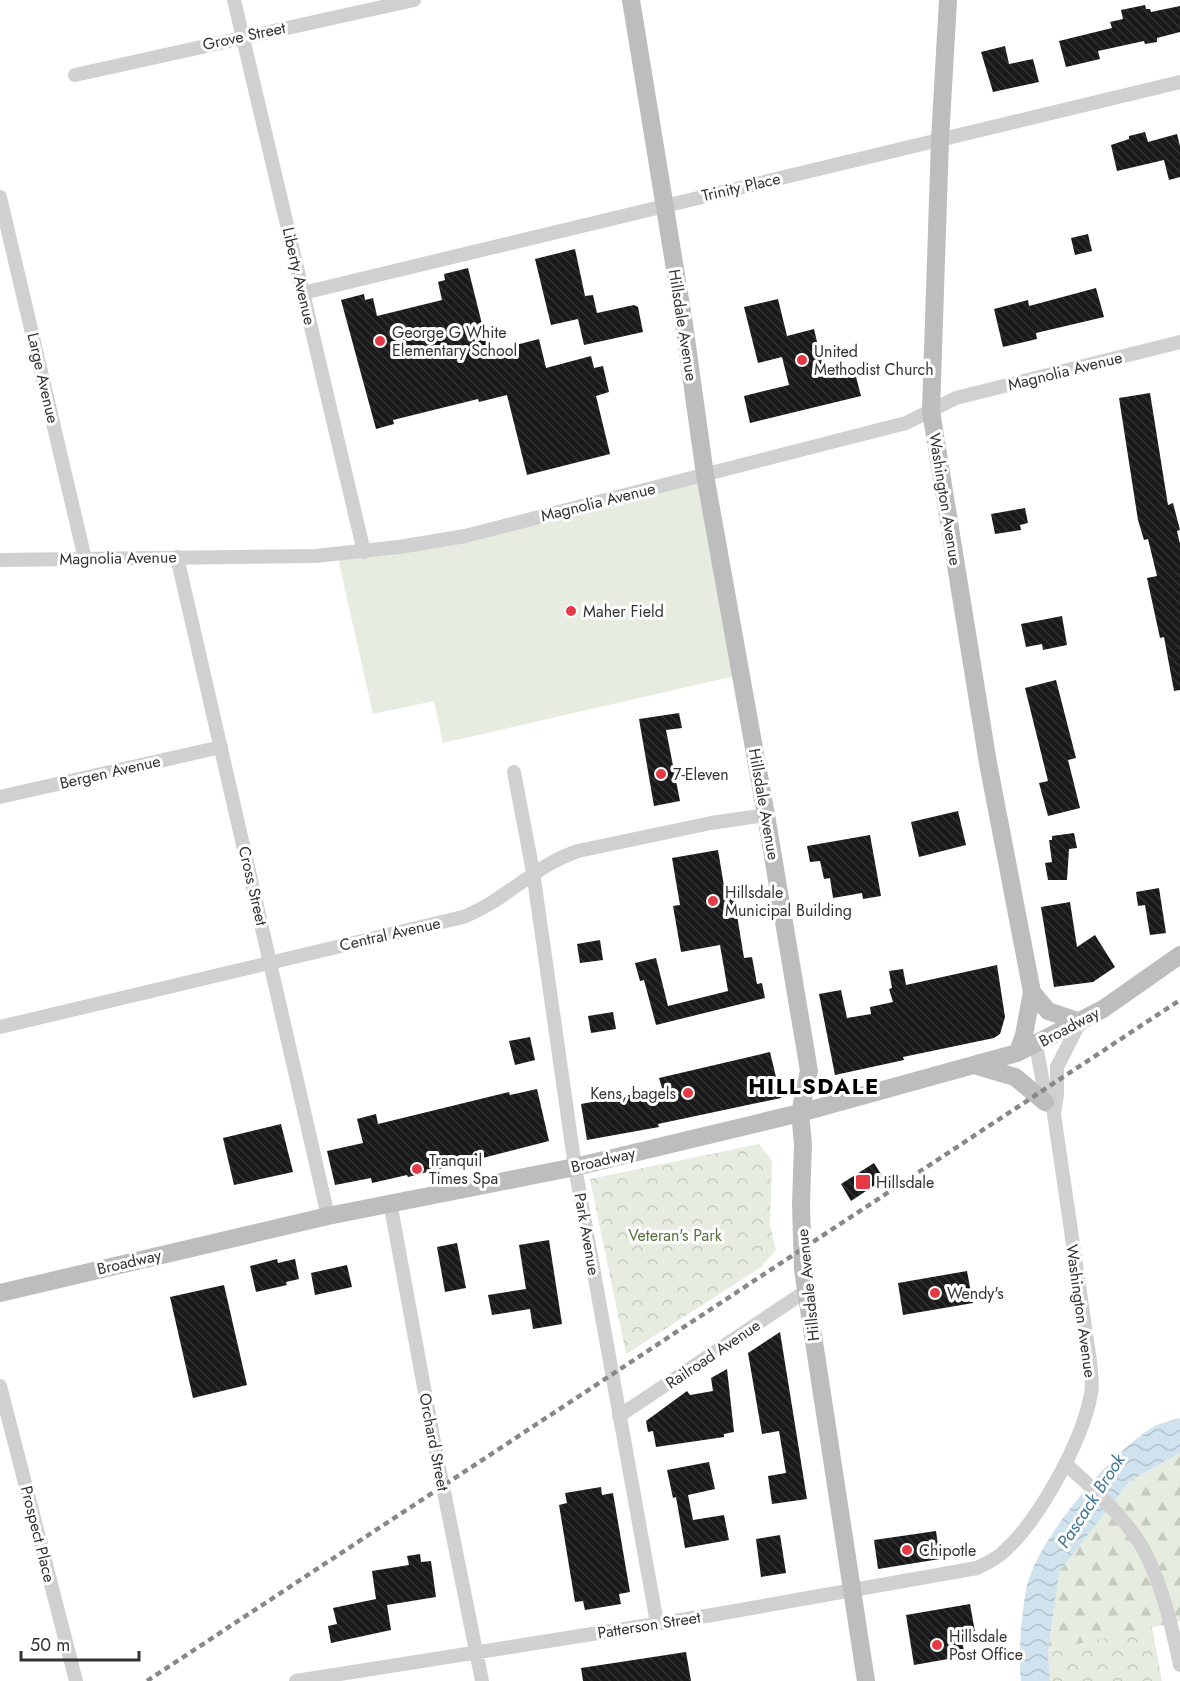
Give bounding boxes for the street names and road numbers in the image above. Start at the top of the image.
street label: Grove Street [200,16,288,56]
street label: Trinity Place [699,167,783,207]
street label: Liberty Avenue [277,225,321,327]
street label: Hillsdale Avenue [663,267,703,383]
street label: Large Avenue [21,331,65,425]
street label: Magnolia Avenue [1005,346,1125,396]
street label: Washington Avenue [923,431,967,567]
street label: Magnolia Avenue [538,477,658,527]
street label: Magnolia Avenue [59,545,177,571]
street label: Hillsdale Avenue [743,746,785,862]
street label: Bergen Avenue [57,749,163,795]
street label: Cross Street [233,844,273,928]
street label: Central Avenue [337,911,443,957]
street label: Broadway [1035,1001,1104,1052]
street label: Broadway [569,1141,638,1179]
street label: Park Avenue [568,1191,606,1277]
street label: Hillsdale Avenue [791,1228,825,1342]
street label: Broadway [95,1243,164,1281]
street label: Washington Avenue [1060,1243,1102,1379]
street label: Railroad Avenue [661,1314,765,1394]
street label: Orchard Street [413,1391,455,1493]
street label: Prospect Place [15,1483,61,1585]
street label: Patterson Street [596,1605,702,1644]

